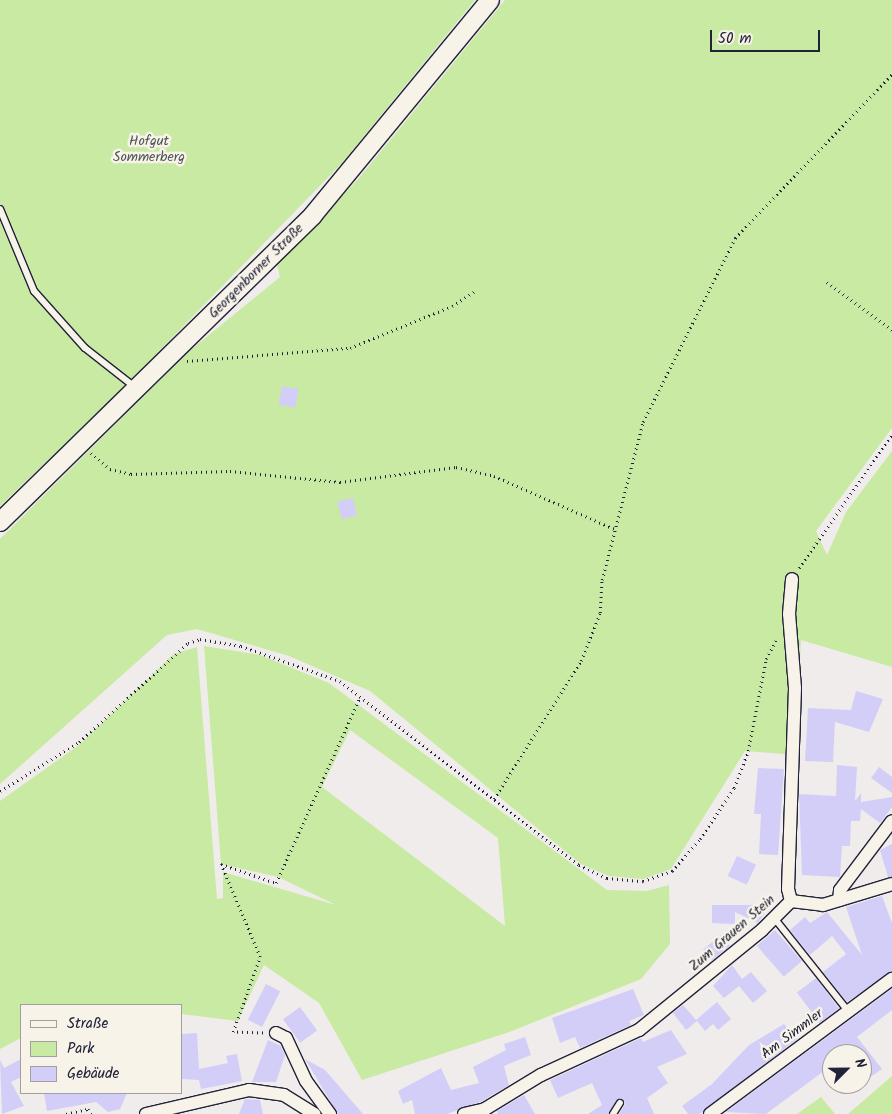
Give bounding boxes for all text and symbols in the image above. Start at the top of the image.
scale bar [712,20,822,52]
text: 50 m [718,27,752,51]
park label: Hofgut Sommerberg [113,133,185,166]
street label: Georgenborner Straße [205,220,307,322]
street label: Zum Grauen Stein [686,891,778,975]
legend [20,1004,182,1094]
street label: Am Simmler [758,1005,826,1063]
text: Straße [67,1012,108,1036]
text: Park [67,1037,94,1061]
north arrow [822,1044,872,1094]
text: N [848,1055,872,1072]
text: Gebäude [67,1062,119,1086]

